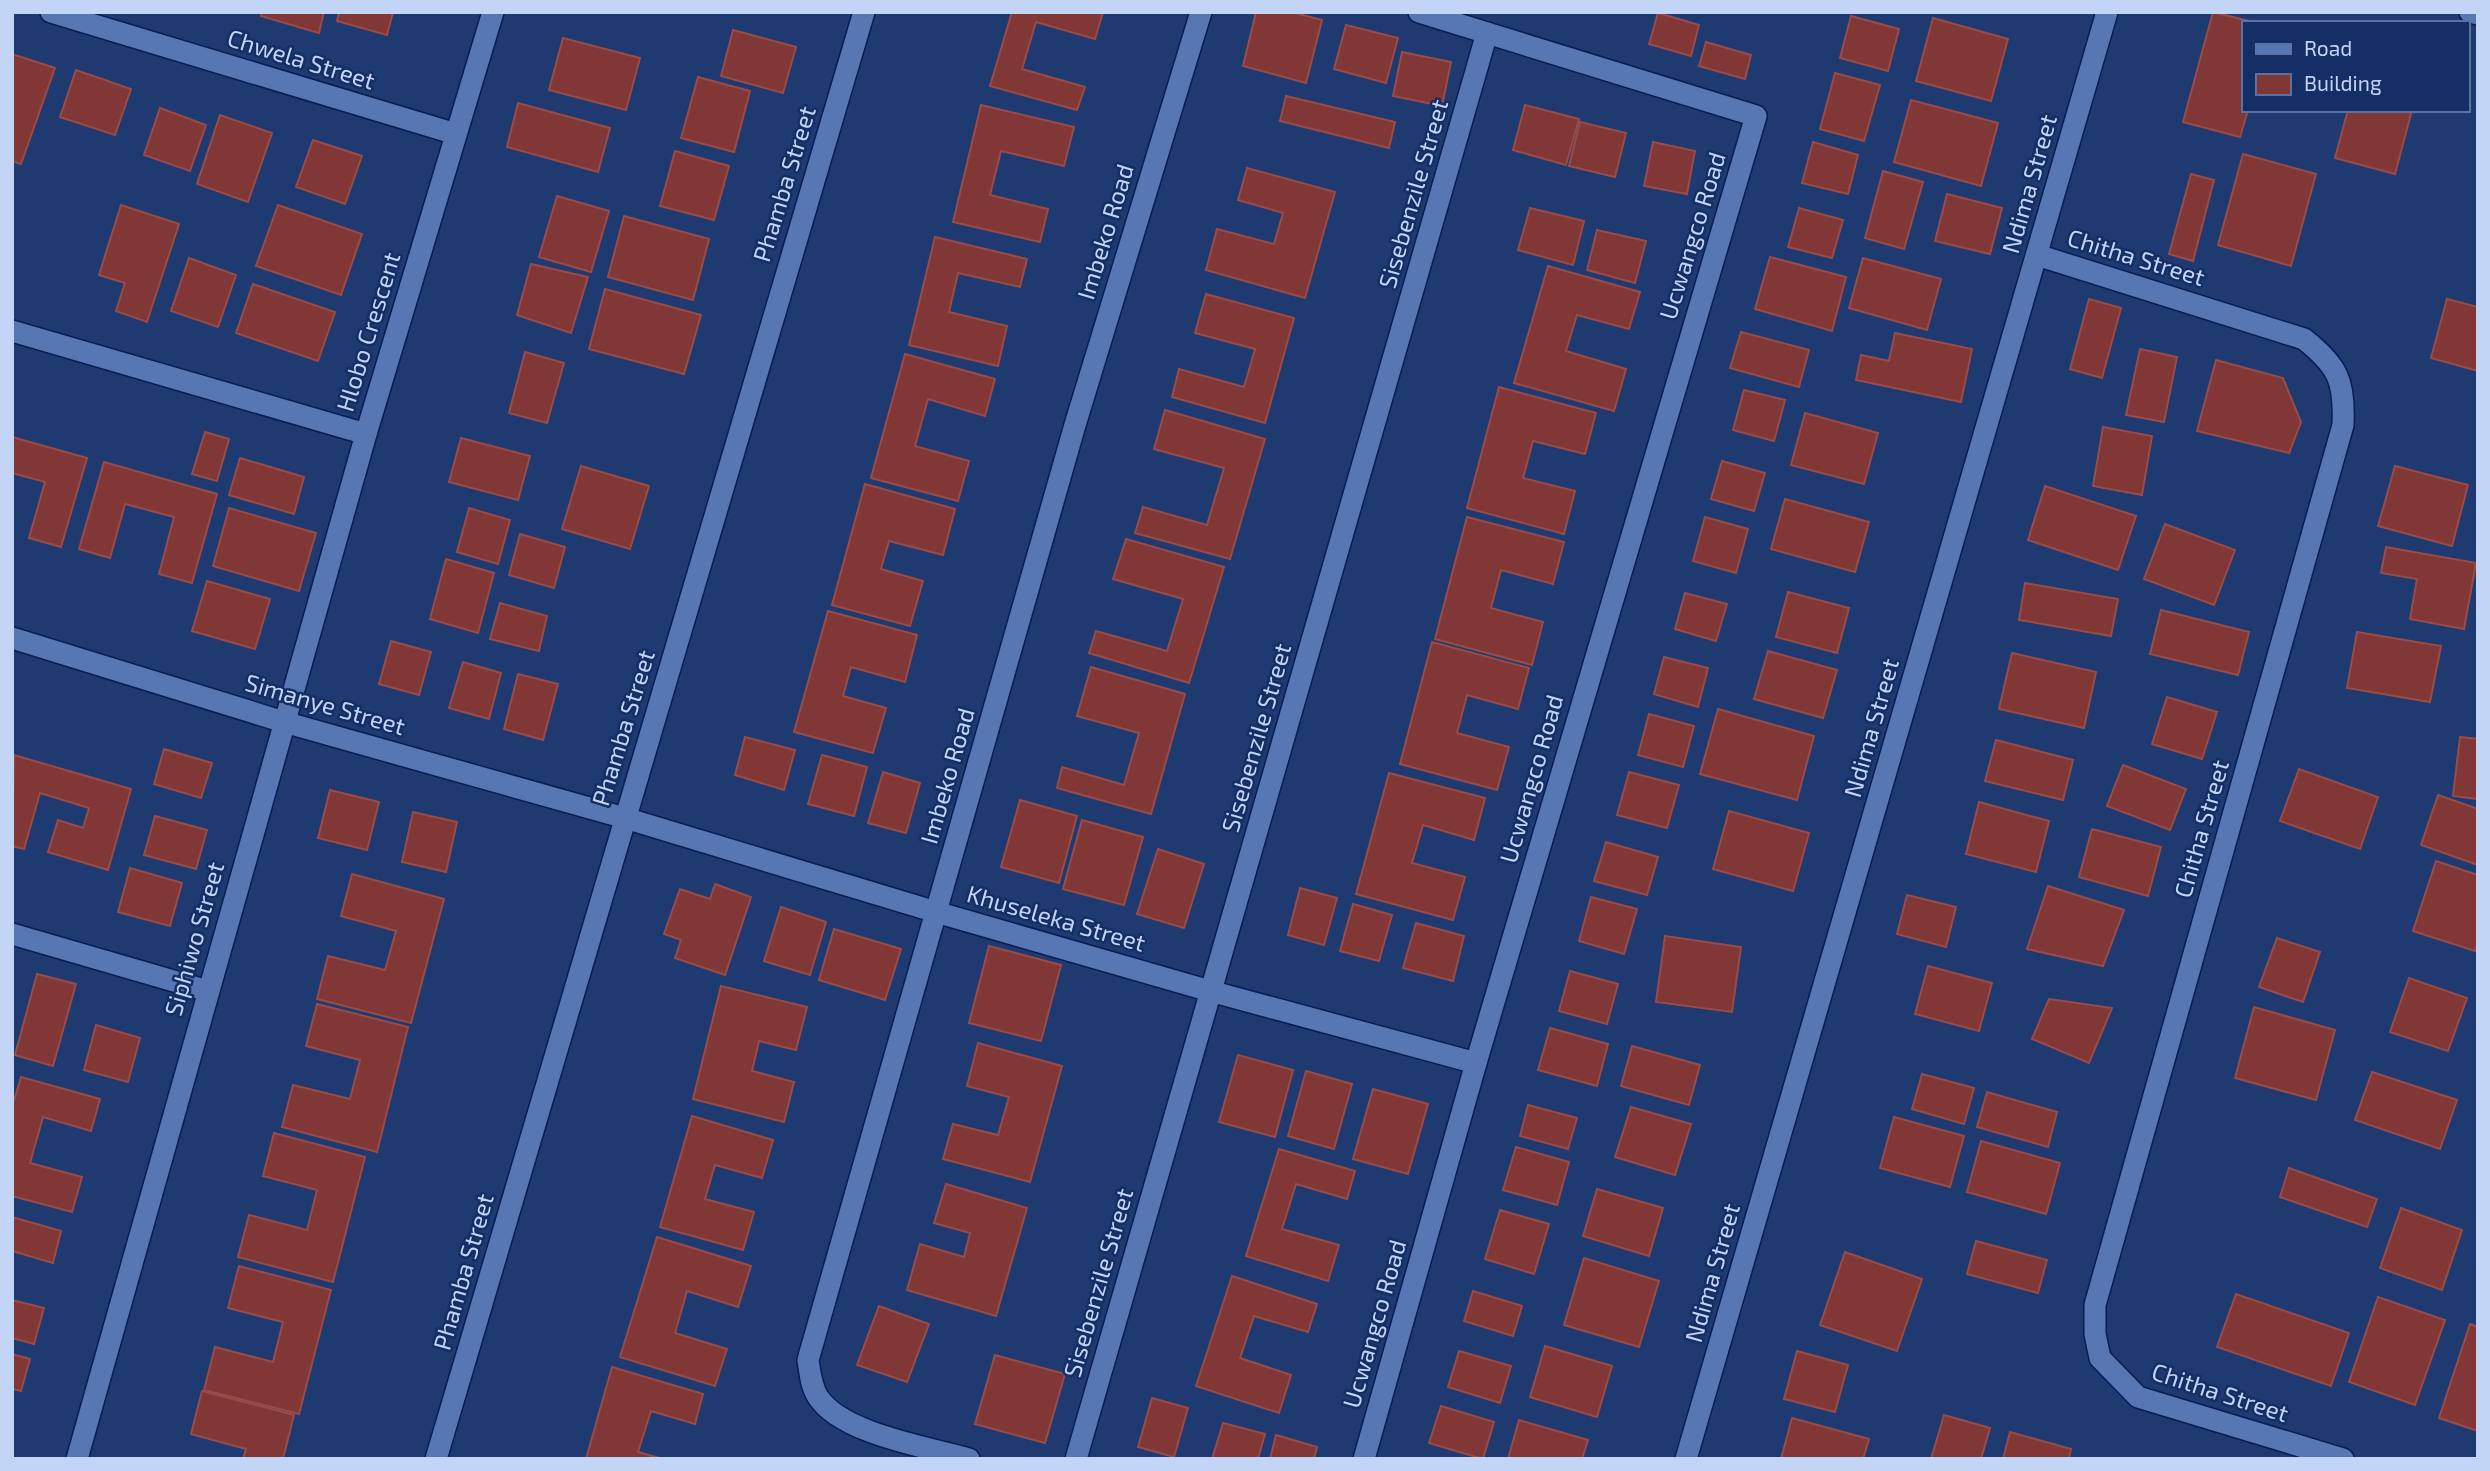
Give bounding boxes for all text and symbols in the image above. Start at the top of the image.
legend [2242,21,2469,112]
street label: Chwela Street [224,22,379,95]
text: Road [2304,35,2352,60]
text: Building [2304,70,2382,95]
street label: Sisebenzile Street [1372,96,1453,291]
street label: Phamba Street [746,102,821,265]
street label: Ndima Street [1995,111,2062,256]
street label: Ucwangco Road [1652,148,1731,323]
street label: Imbeko Road [1070,160,1139,303]
street label: Chitha Street [2064,222,2209,291]
street label: Hlobo Crescent [330,248,406,415]
street label: Sisebenzile Street [1215,640,1296,835]
street label: Phamba Street [585,646,660,809]
street label: Ndima Street [1837,655,1904,800]
street label: Simanye Street [242,667,409,740]
street label: Ucwangco Road [1493,691,1568,866]
street label: Imbeko Road [913,704,980,847]
street label: Chitha Street [2167,756,2234,901]
street label: Siphiwo Street [158,858,229,1019]
street label: Khuseleka Street [964,878,1149,957]
street label: Sisebenzile Street [1057,1185,1138,1380]
street label: Phamba Street [426,1190,499,1353]
street label: Ndima Street [1678,1200,1745,1345]
street label: Ucwangco Road [1336,1236,1411,1411]
street label: Chitha Street [2149,1356,2292,1427]

